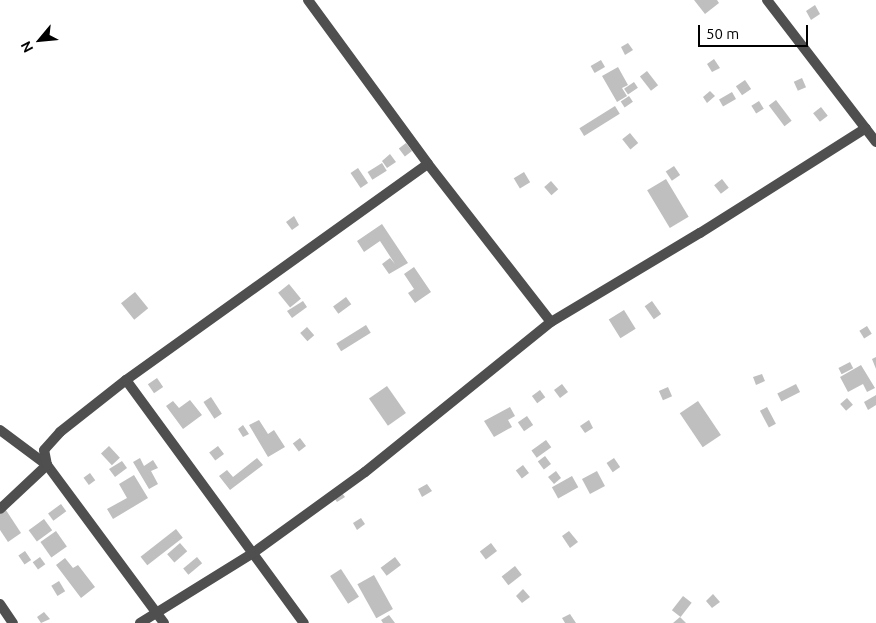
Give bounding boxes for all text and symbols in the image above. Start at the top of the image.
north arrow [15,15,65,65]
scale bar [701,15,811,47]
text: 50 m [706,25,739,42]
text: N [17,39,36,55]

